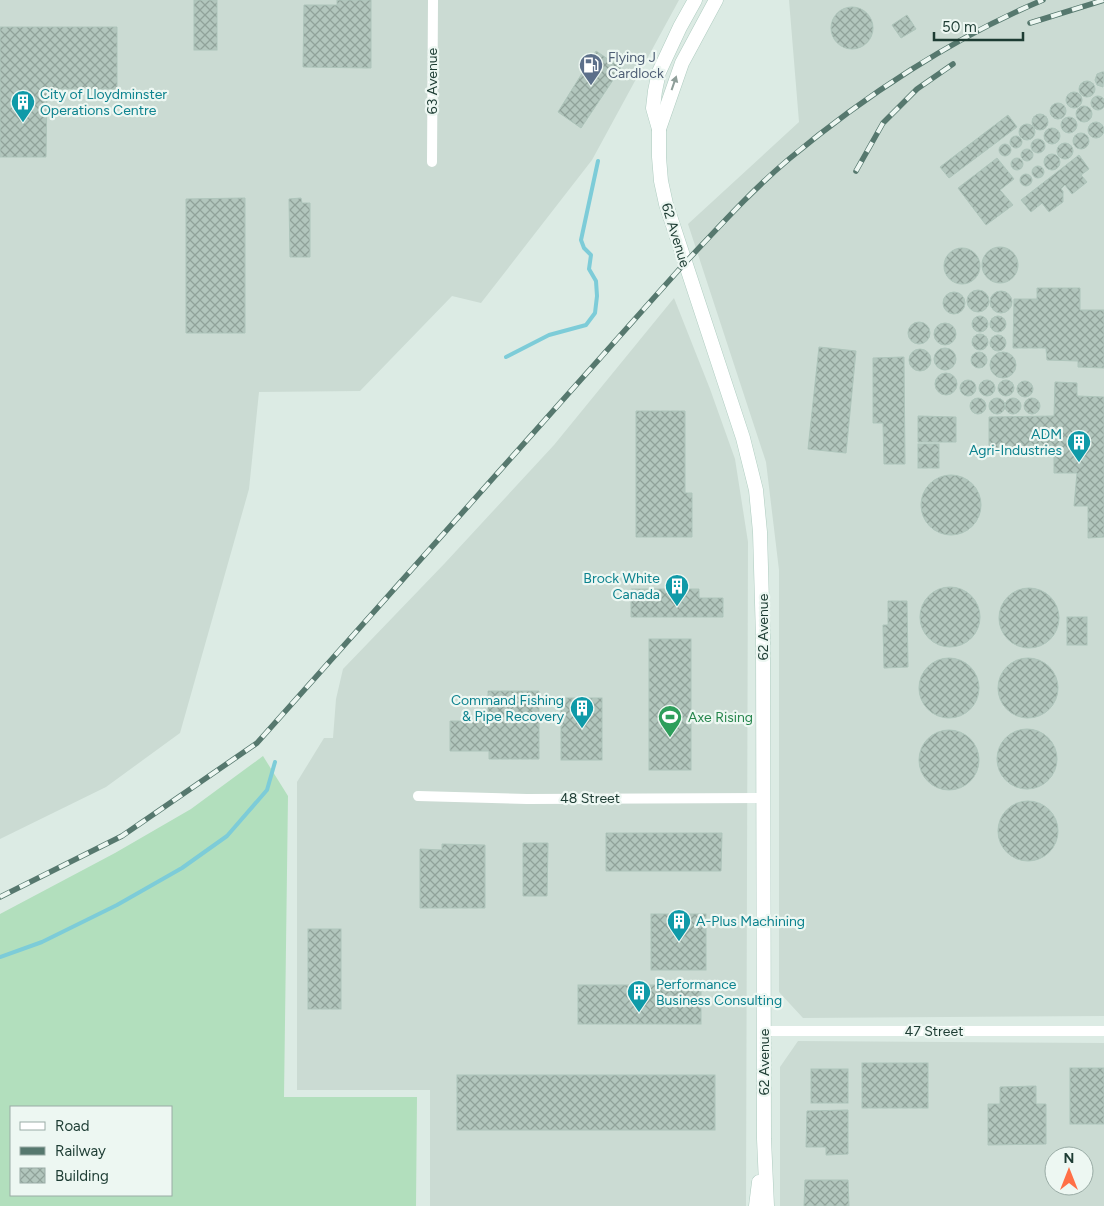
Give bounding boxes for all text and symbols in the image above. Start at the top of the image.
scale bar [934,10,1023,42]
text: 50 m [942,18,977,36]
street label: 63 Avenue [424,47,441,114]
place label: Flying J Cardlock [608,49,664,82]
fuel station icon: Flying J Cardlock [578,52,604,86]
one-way arrow [670,75,678,90]
place label: City of Lloydminster Operations Centre [40,86,167,119]
building icon: City of Lloydminster Operations Centre [10,89,36,123]
street label: 62 Avenue [658,201,693,270]
place label: ADM Agri-Industries [969,426,1062,459]
building icon: ADM Agri-Industries [1066,429,1092,463]
place label: Brock White Canada [583,570,660,603]
building icon: Brock White Canada [664,573,690,607]
street label: 62 Avenue [755,593,772,660]
place label: Command Fishing & Pipe Recovery [451,692,565,725]
building icon: Command Fishing & Pipe Recovery [569,695,595,729]
sports icon: Axe Rising [657,704,683,738]
place label: Axe Rising [688,709,753,726]
street label: 48 Street [560,790,620,807]
building icon: A-Plus Machining [666,908,692,942]
place label: A-Plus Machining [696,913,805,930]
place label: Performance Business Consulting [656,976,782,1009]
building icon: Performance Business Consulting [626,979,652,1013]
street label: 47 Street [905,1023,963,1040]
street label: 62 Avenue [756,1028,773,1095]
legend [10,1106,172,1196]
text: Road [55,1117,90,1135]
text: Railway [55,1142,106,1160]
north arrow [1044,1146,1094,1196]
text: N [1064,1150,1074,1167]
text: Building [55,1167,109,1185]

